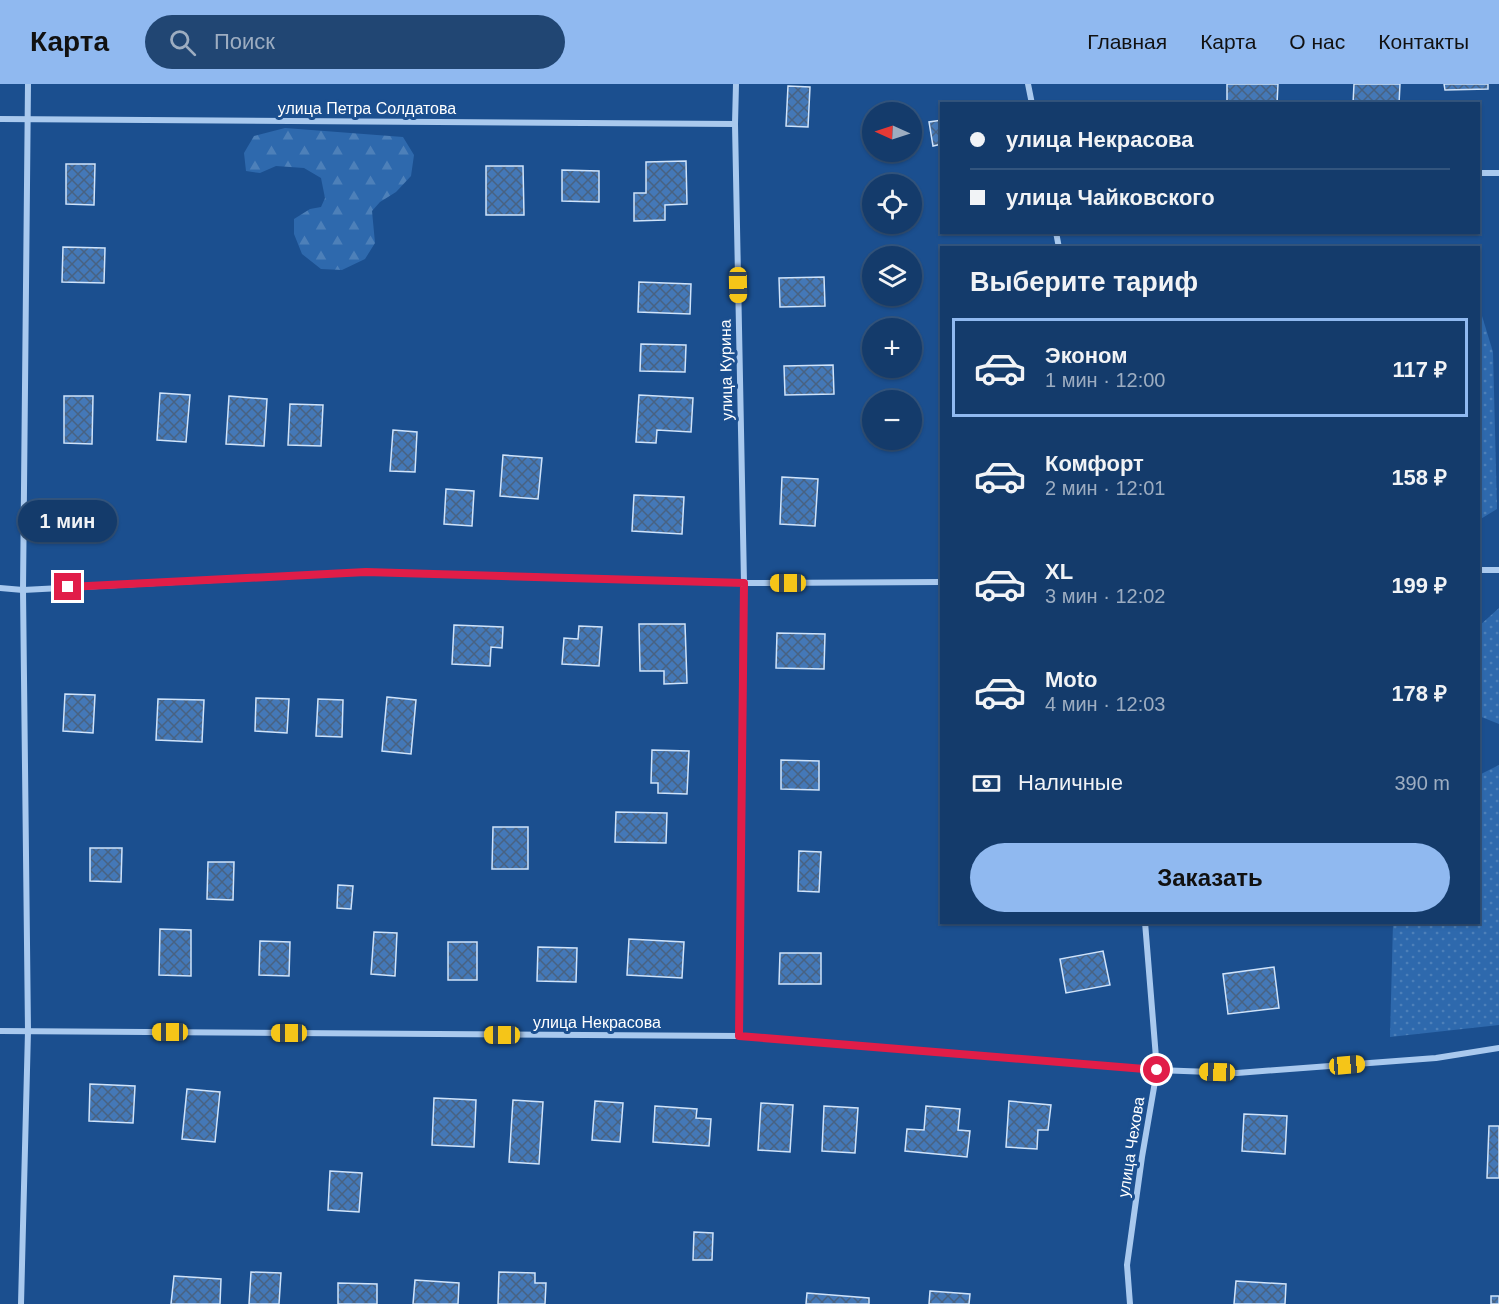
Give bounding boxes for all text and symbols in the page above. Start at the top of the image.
search box [145,15,565,69]
text: Карта [30,26,109,57]
icon: search [166,26,199,59]
text: Поиск [214,29,275,54]
text: Главная [1087,30,1167,53]
text: Карта [1200,30,1256,53]
text: О нас [1289,30,1345,53]
text: Контакты [1378,30,1469,53]
street label: улица Петра Солдатова [278,100,456,117]
north arrow [862,102,922,162]
map controls [862,102,922,450]
text: улица Некрасова [1006,127,1194,152]
button: locate [862,174,922,234]
text: улица Чайковского [1006,185,1215,210]
button: layers [862,246,922,306]
car [729,267,747,303]
text: Выберите тариф [970,267,1198,297]
button: + [862,318,922,378]
street label: улица Курина [717,319,735,421]
icon: car [973,341,1027,395]
text: Эконом [1045,343,1128,368]
text: 117 ₽ [1393,357,1447,382]
text: 1 мин · 12:00 [1045,369,1165,391]
button: − [862,390,922,450]
icon: car [973,449,1027,503]
text: Комфорт [1045,451,1144,476]
text: 158 ₽ [1391,465,1447,490]
text: 2 мин · 12:01 [1045,477,1165,499]
callout: 1 мин [19,500,118,542]
text: 1 мин [40,510,95,532]
icon: car [973,557,1027,611]
text: XL [1045,559,1073,584]
route end [54,573,81,600]
text: 199 ₽ [1391,573,1447,598]
car [770,574,806,592]
text: 3 мин · 12:02 [1045,585,1165,607]
icon: car [973,665,1027,719]
text: Moto [1045,667,1098,692]
text: 178 ₽ [1391,681,1447,706]
text: 4 мин · 12:03 [1045,693,1165,715]
icon: cash [970,767,1003,800]
text: Наличные [1018,770,1123,795]
text: 390 m [1394,772,1450,794]
button: Заказать [970,843,1450,912]
street label: улица Некрасова [533,1014,661,1031]
car [152,1023,188,1041]
car [271,1024,307,1042]
car [484,1026,520,1044]
car [1328,1054,1366,1076]
route start [1143,1056,1170,1083]
car [1199,1062,1235,1082]
street label: улица Чехова [1115,1095,1147,1198]

